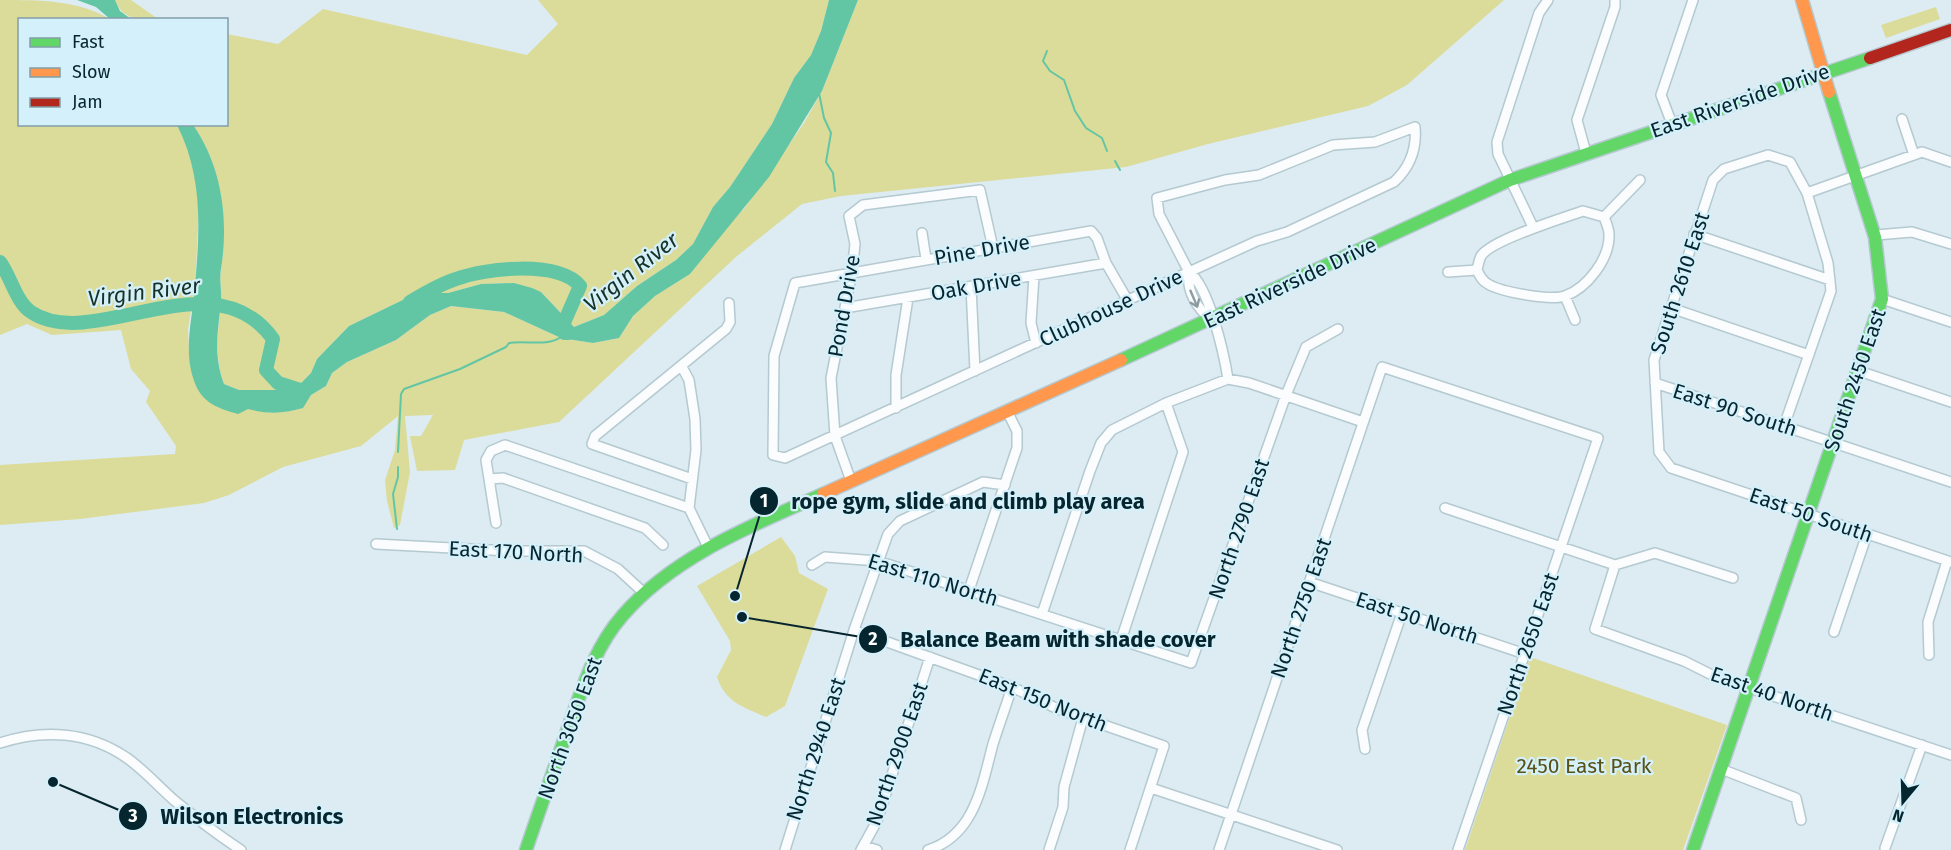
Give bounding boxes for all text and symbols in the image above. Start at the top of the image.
legend [18,18,228,126]
text: Fast [72,31,105,53]
street label: East Riverside Drive [1647,58,1833,144]
text: Slow [72,61,111,83]
text: Jam [72,91,103,113]
street label: South 2610 East [1645,208,1715,357]
water label: Virgin River [578,226,684,317]
street label: Pine Drive [932,229,1032,271]
street label: East Riverside Drive [1199,232,1381,334]
street label: Pond Drive [822,253,866,359]
street label: Clubhouse Drive [1035,263,1187,353]
street label: Oak Drive [929,265,1023,307]
water label: Virgin River [86,272,202,312]
one-way arrow [1189,289,1200,308]
street label: South 2450 East [1818,305,1892,455]
street label: East 90 South [1670,378,1800,442]
street label: North 2790 East [1203,455,1275,603]
callout: rope gym, slide and climb play area [749,481,1156,521]
street label: East 50 South [1746,482,1876,548]
text: rope gym, slide and climb play area [791,488,1145,515]
text: 1 [760,490,768,512]
street label: North 2750 East [1265,534,1337,682]
street label: East 170 North [448,535,584,569]
street label: East 110 North [865,548,1001,612]
street label: North 2650 East [1491,569,1565,719]
street label: East 50 North [1352,586,1482,650]
callout: Balance Beam with shade cover [858,619,1227,659]
text: Balance Beam with shade cover [900,626,1216,653]
text: 2 [868,628,878,650]
street label: North 3050 East [532,653,608,803]
street label: East 40 North [1707,661,1837,727]
street label: East 150 North [975,662,1111,738]
street label: North 2940 East [781,674,852,824]
street label: North 2900 East [860,678,934,829]
park label: 2450 East Park [1516,753,1652,779]
north arrow [1873,772,1933,832]
callout: Wilson Electronics [118,796,355,836]
text: Wilson Electronics [161,803,344,830]
text: 3 [127,805,138,827]
text: N [1890,805,1906,826]

